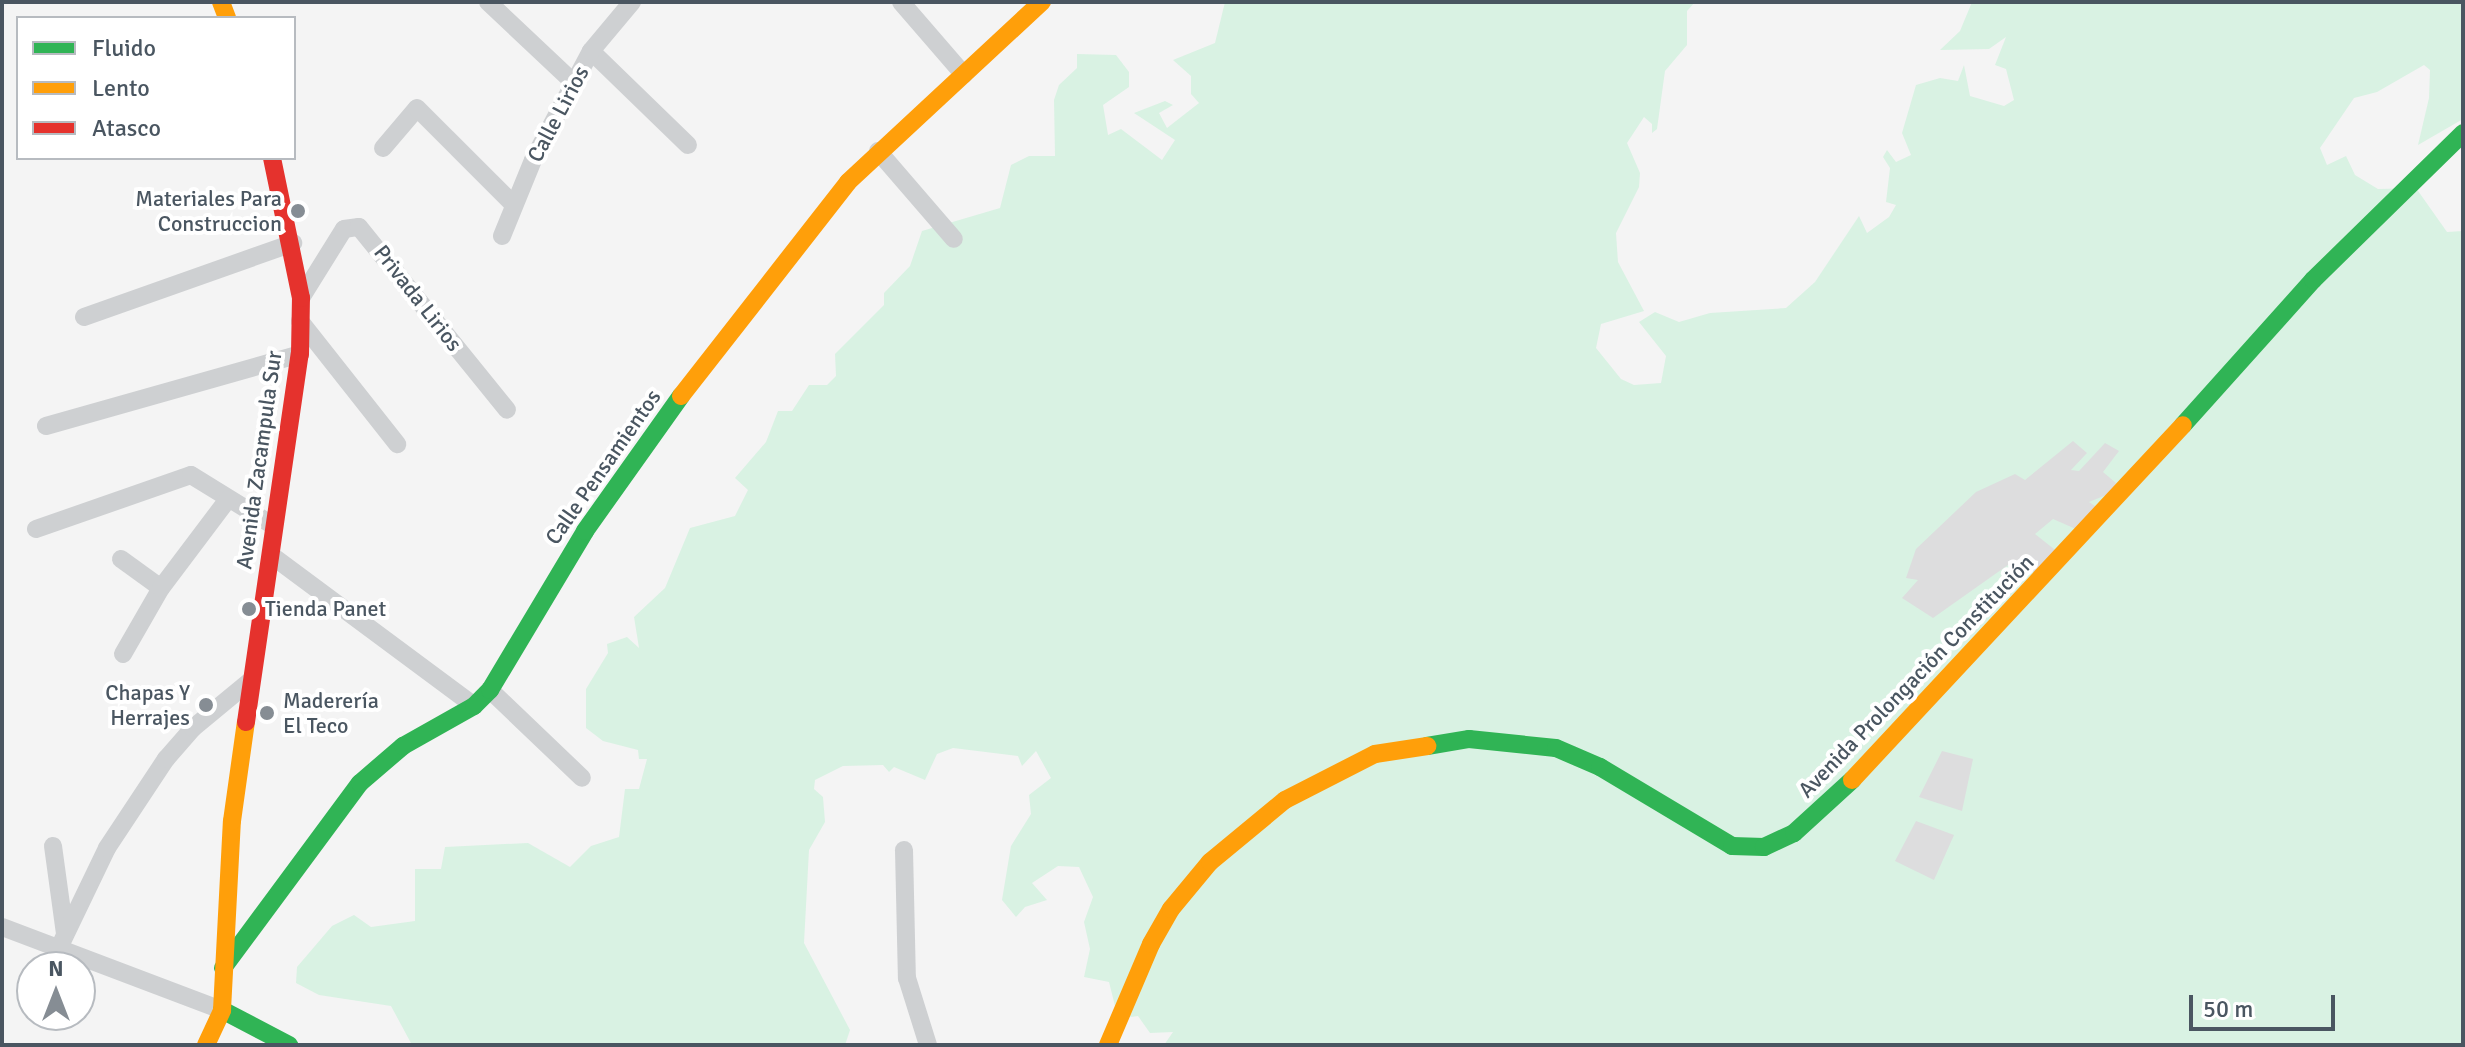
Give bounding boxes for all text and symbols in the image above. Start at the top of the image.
legend [16,16,296,160]
text: Fluido [92,33,156,63]
street label: Calle Lirios [522,61,594,167]
text: Lento [92,73,150,103]
text: Atasco [92,113,161,143]
place label: Materiales Para Construccion [135,185,282,236]
marker: Materiales Para Construccion [289,202,307,220]
street label: Privada Lirios [368,240,468,356]
street label: Avenida Zacampula Sur [231,349,287,571]
street label: Calle Pensamientos [540,384,666,550]
street label: Avenida Prolongación Constitución [1793,549,2039,803]
place label: Tienda Panet [265,596,386,622]
marker: Tienda Panet [240,600,258,618]
place label: Chapas Y Herrajes [105,679,190,730]
place label: Maderería El Teco [283,687,379,738]
marker: Chapas Y Herrajes [197,696,215,714]
marker: Maderería El Teco [258,704,276,722]
north arrow [16,951,96,1031]
text: N [48,955,64,982]
scale bar [2193,979,2339,1029]
text: 50 m [2203,994,2253,1024]

